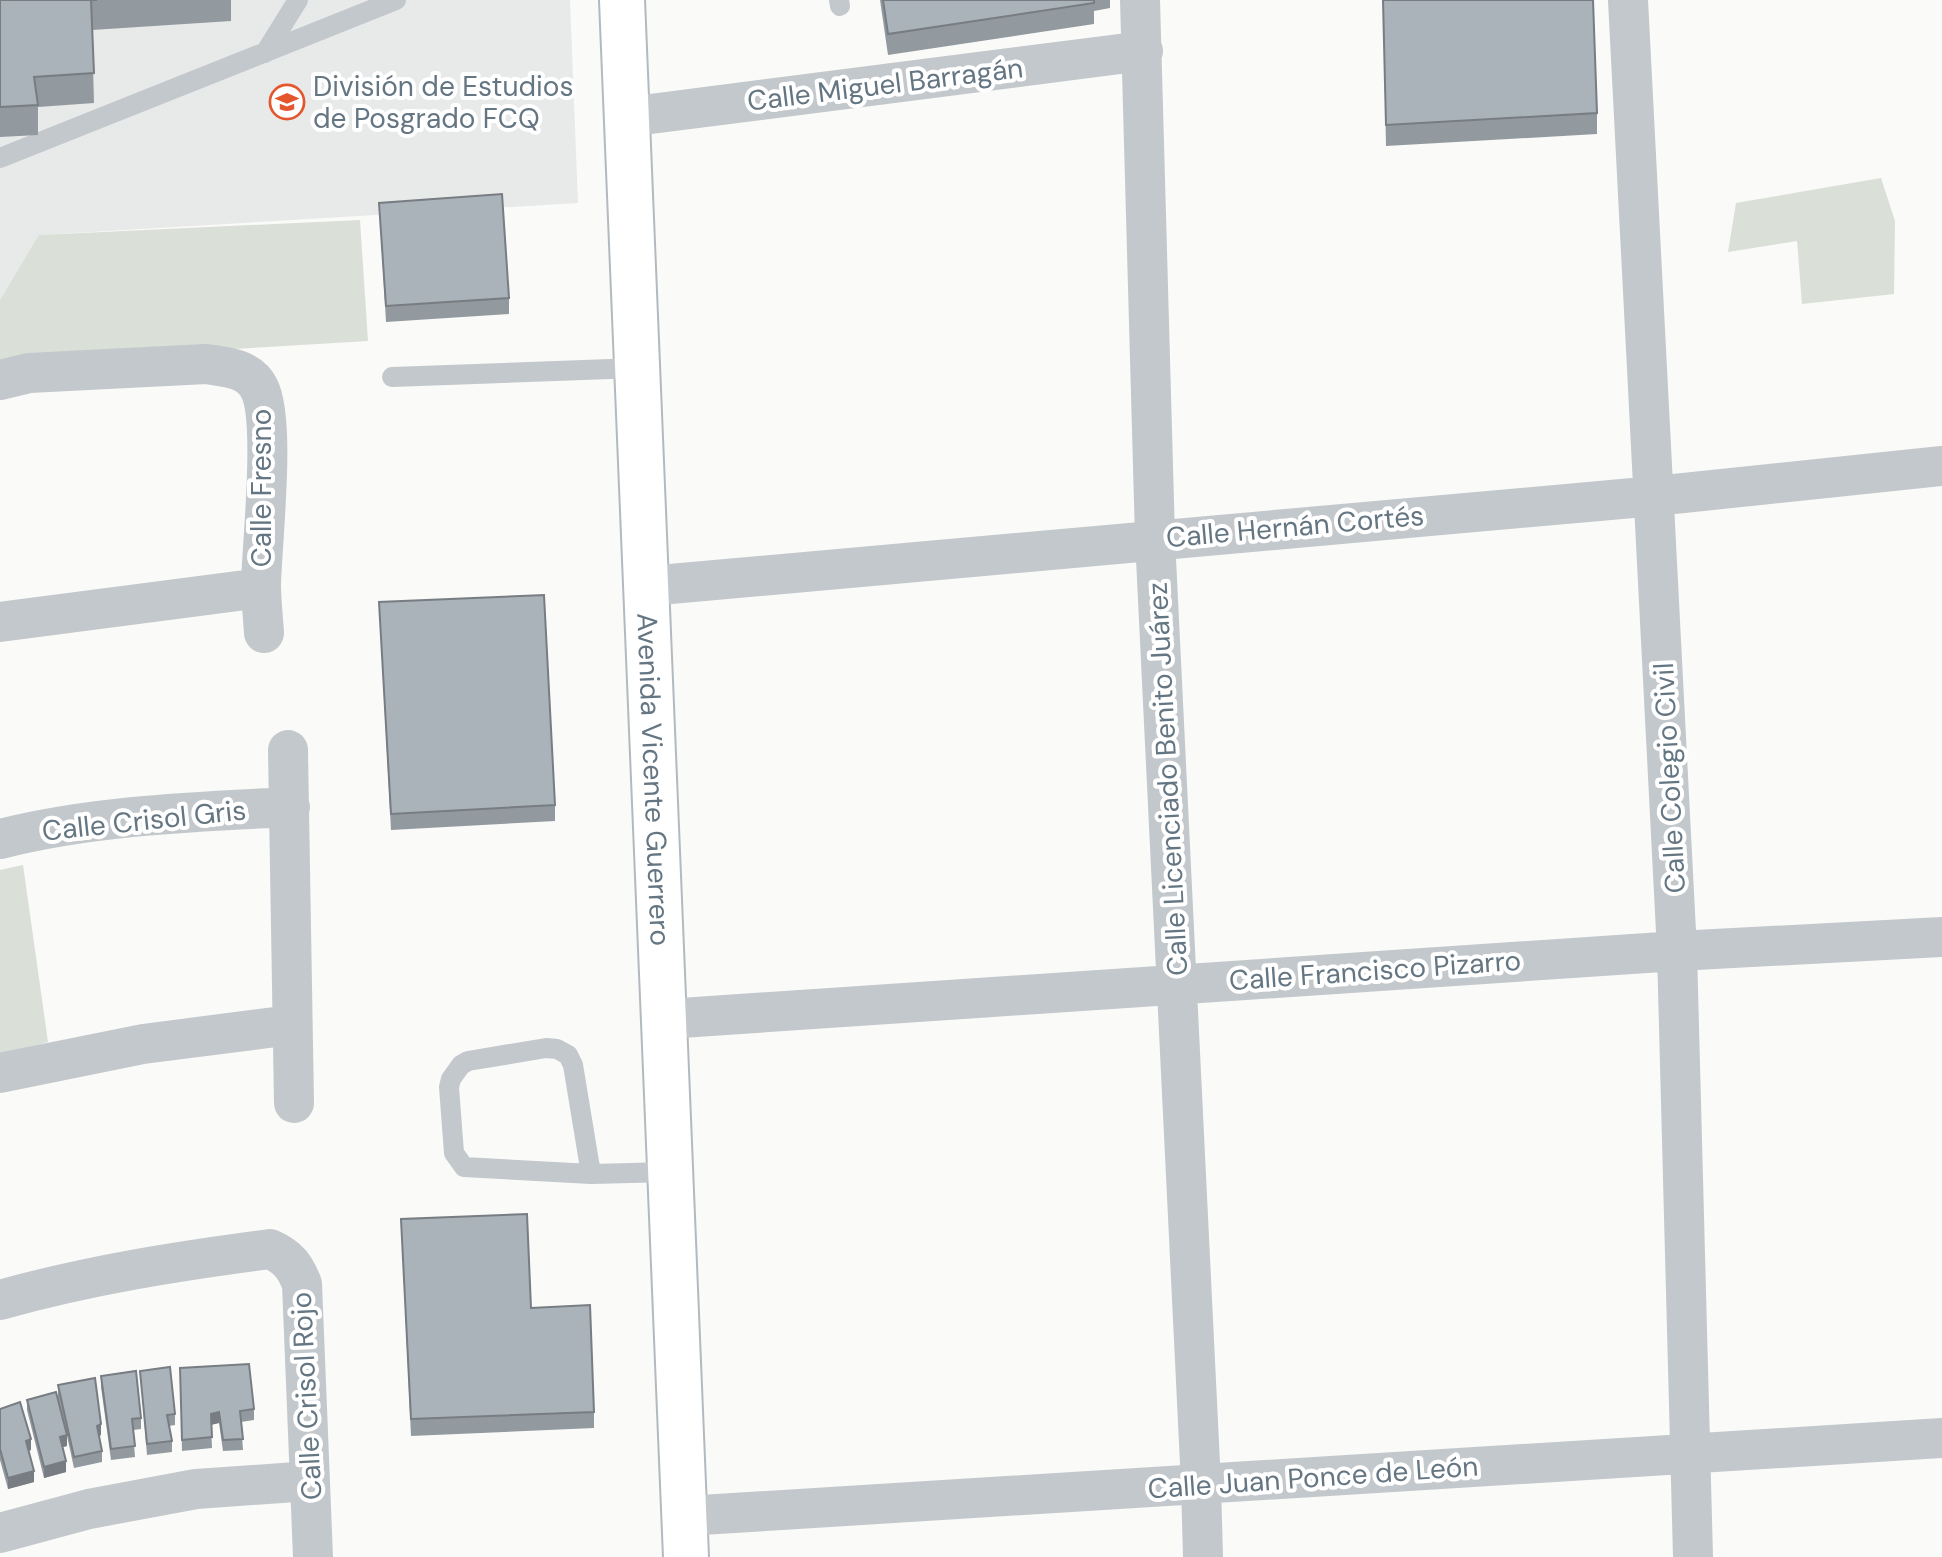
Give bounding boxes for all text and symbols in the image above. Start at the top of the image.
street label: Calle Miguel Barragán [745,49,1025,120]
place label: División de Estudios de Posgrado FCQ [313,68,574,137]
school or university icon: División de Estudios de Posgrado FCQ [268,83,306,121]
street label: Calle Fresno [243,409,280,567]
street label: Calle Hernán Cortés [1164,497,1426,556]
street label: Calle Licenciado Benito Juárez [1139,581,1196,977]
street label: Avenida Vicente Guerrero [628,612,679,947]
street label: Calle Colegio Civil [1645,662,1694,894]
street label: Calle Crisol Gris [40,791,248,850]
street label: Calle Francisco Pizarro [1228,942,1522,999]
street label: Calle Crisol Rojo [283,1291,330,1501]
street label: Calle Juan Ponce de León [1147,1447,1479,1508]

